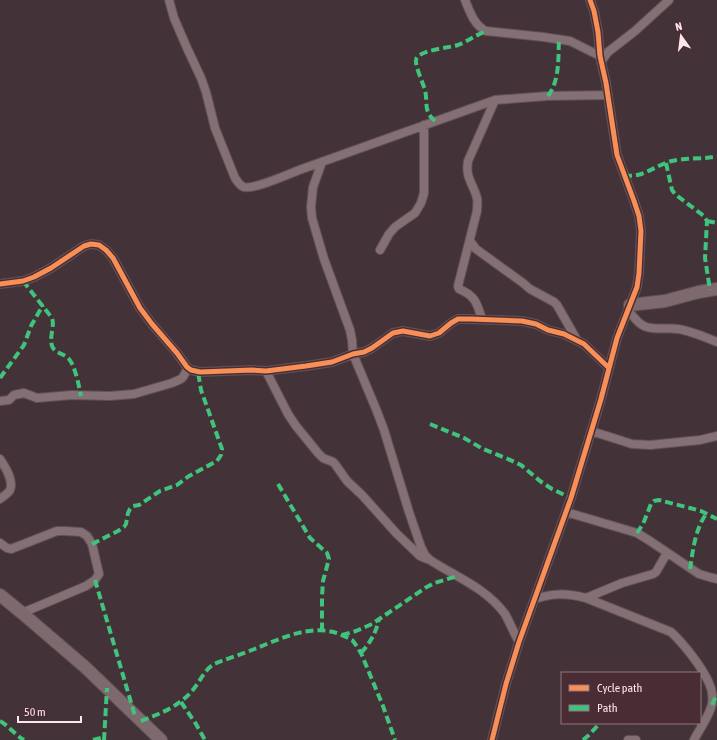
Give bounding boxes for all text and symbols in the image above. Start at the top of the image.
north arrow [661,16,701,56]
text: N [674,20,683,33]
legend [561,672,701,724]
text: Cycle path [597,681,642,695]
scale bar [18,698,81,724]
text: Path [597,701,618,715]
text: 50 m [24,705,46,719]

